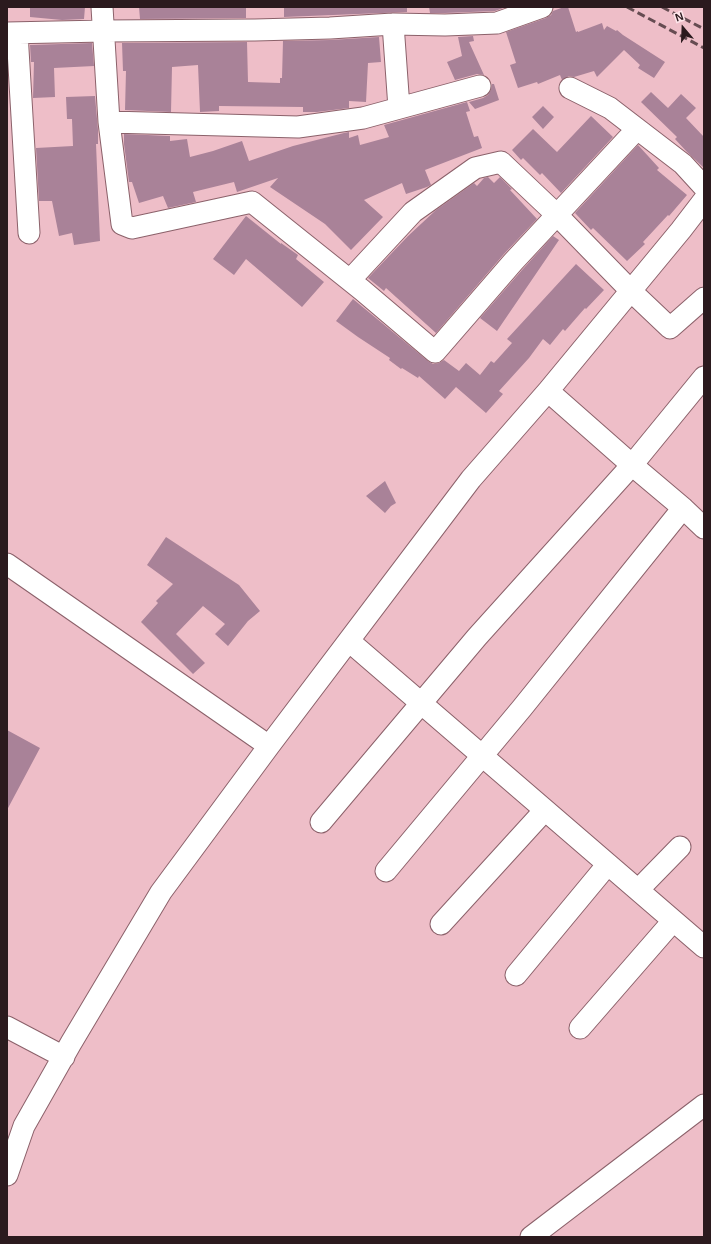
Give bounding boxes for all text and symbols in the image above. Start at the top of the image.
north arrow [663,8,703,48]
text: N [673,10,685,24]

